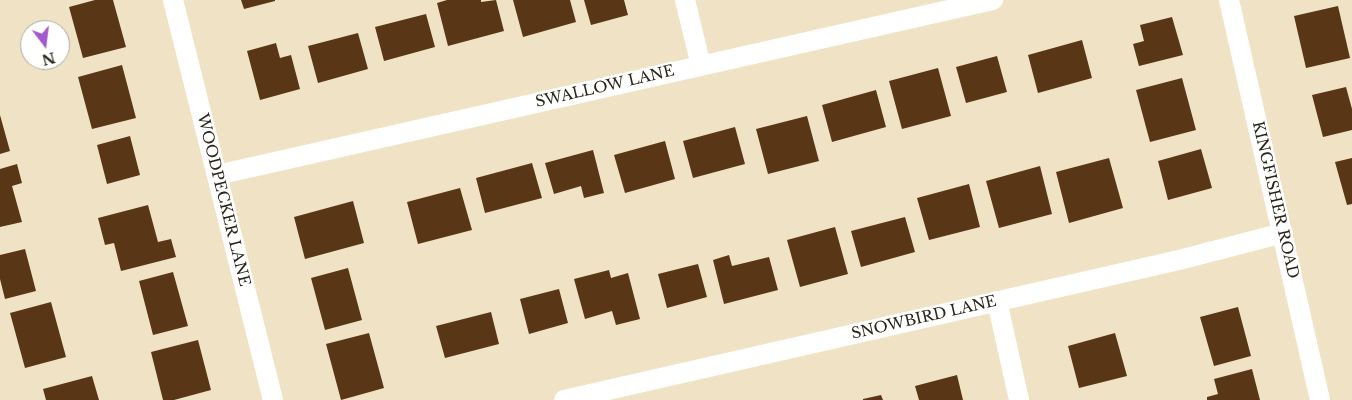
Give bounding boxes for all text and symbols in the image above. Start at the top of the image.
north arrow [20,20,70,70]
text: N [40,48,57,69]
street label: SWALLOW LANE [534,62,676,112]
street label: WOODPECKER LANE [193,112,253,288]
street label: KINGFISHER ROAD [1248,119,1302,281]
street label: SNOWBIRD LANE [850,293,998,343]

